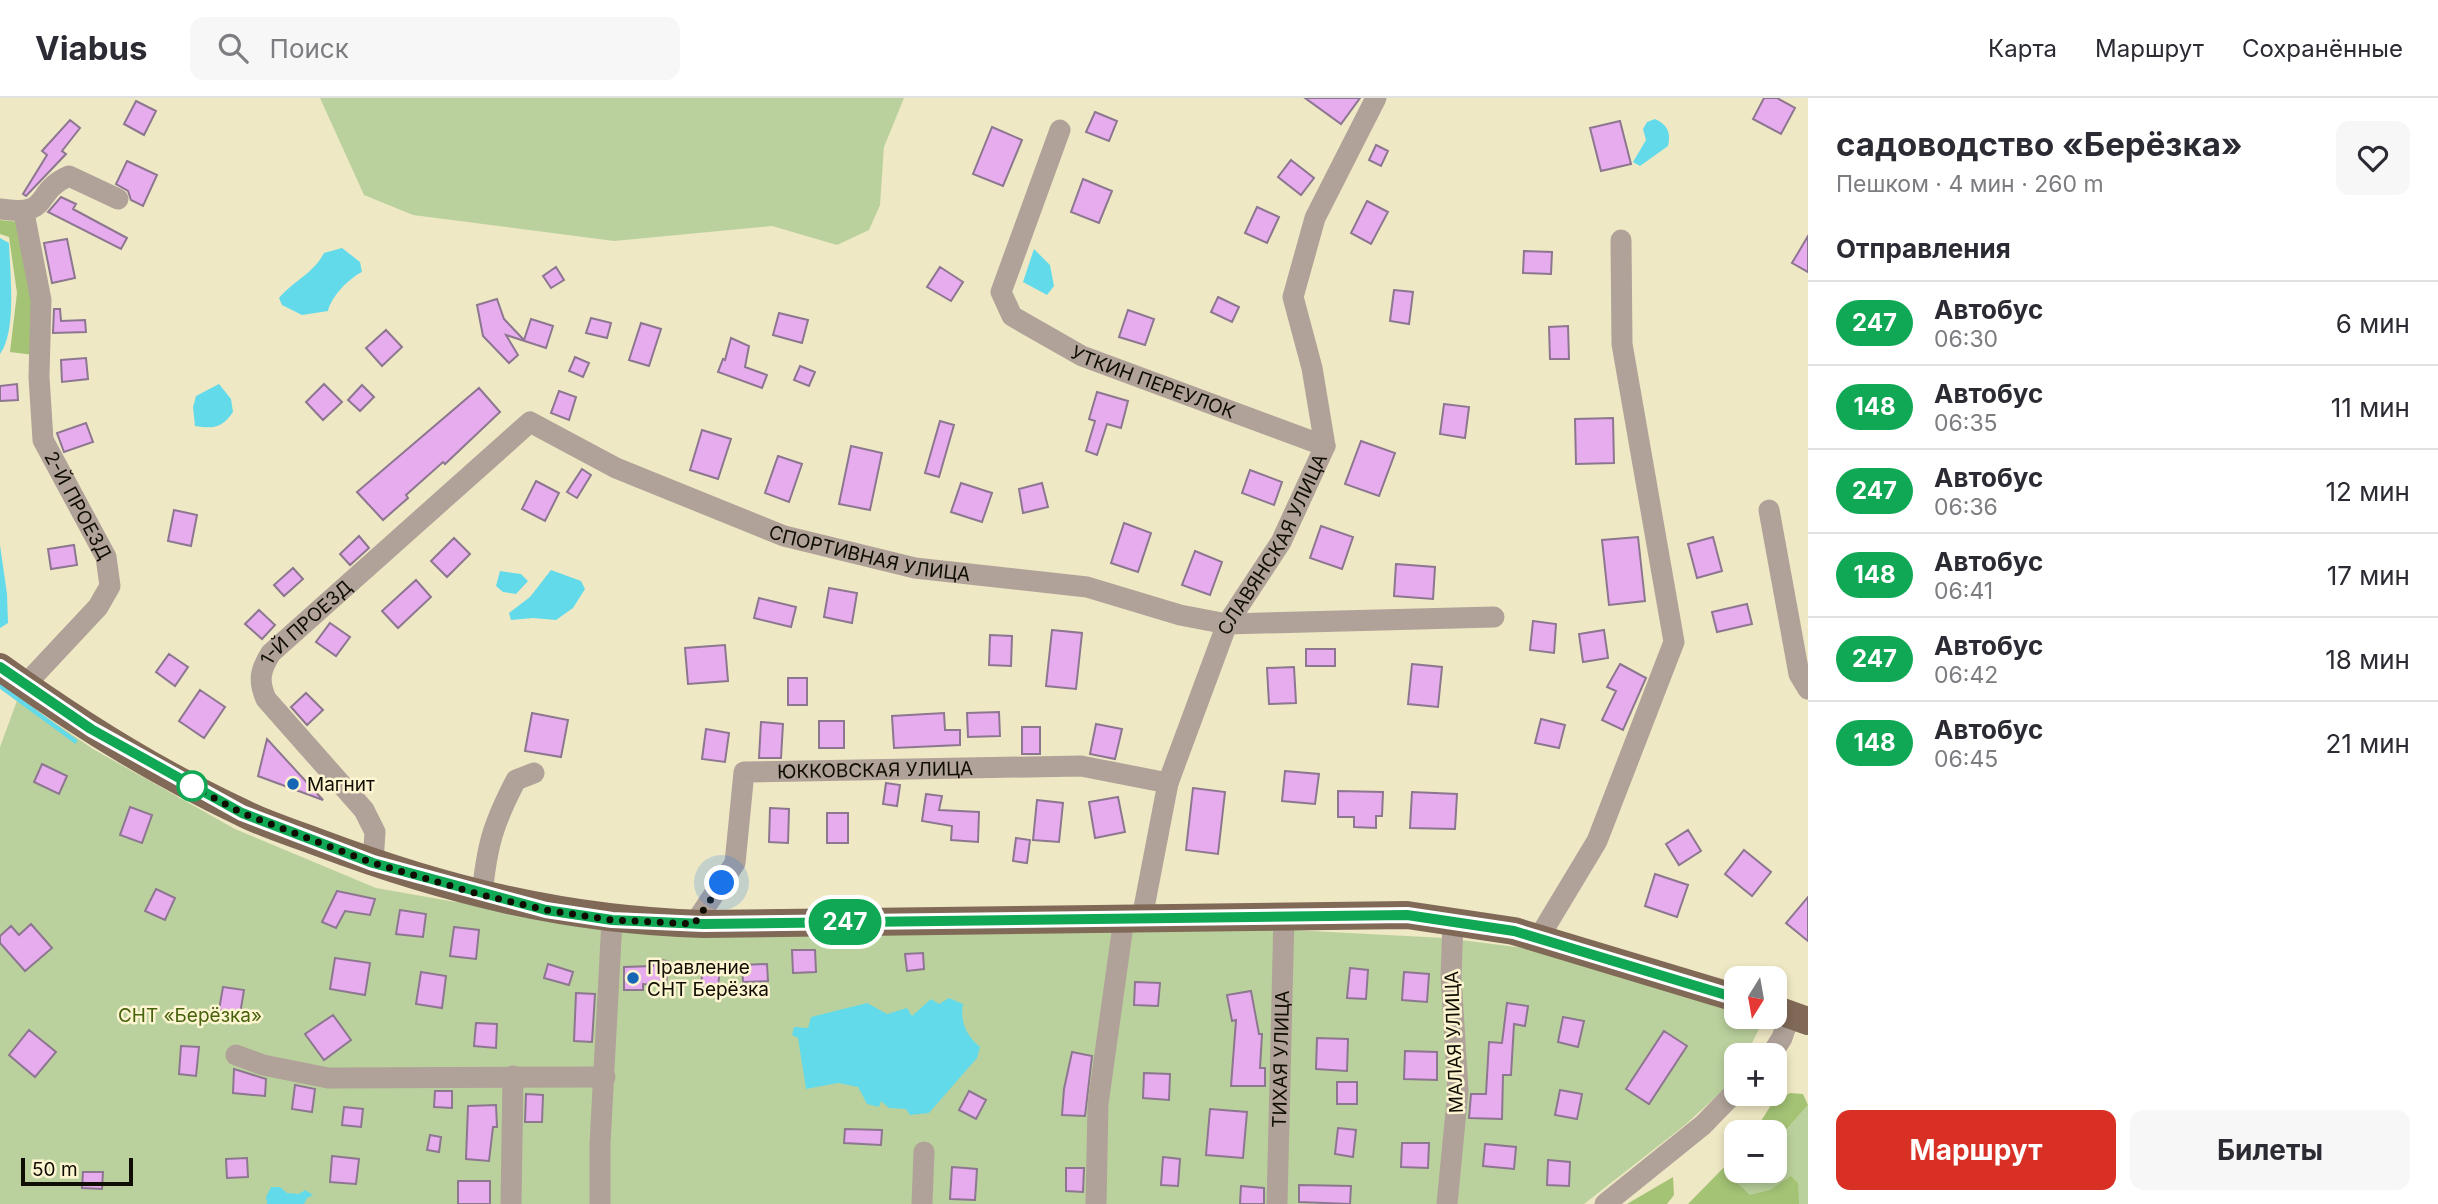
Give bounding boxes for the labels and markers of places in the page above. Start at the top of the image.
unlabelled marker [177,771,207,801]
place label: Магнит [307,773,375,796]
marker: Магнит [285,776,301,792]
place label: Правление СНТ Берёзка [647,956,769,1001]
marker: Правление СНТ Берёзка [625,970,641,986]

